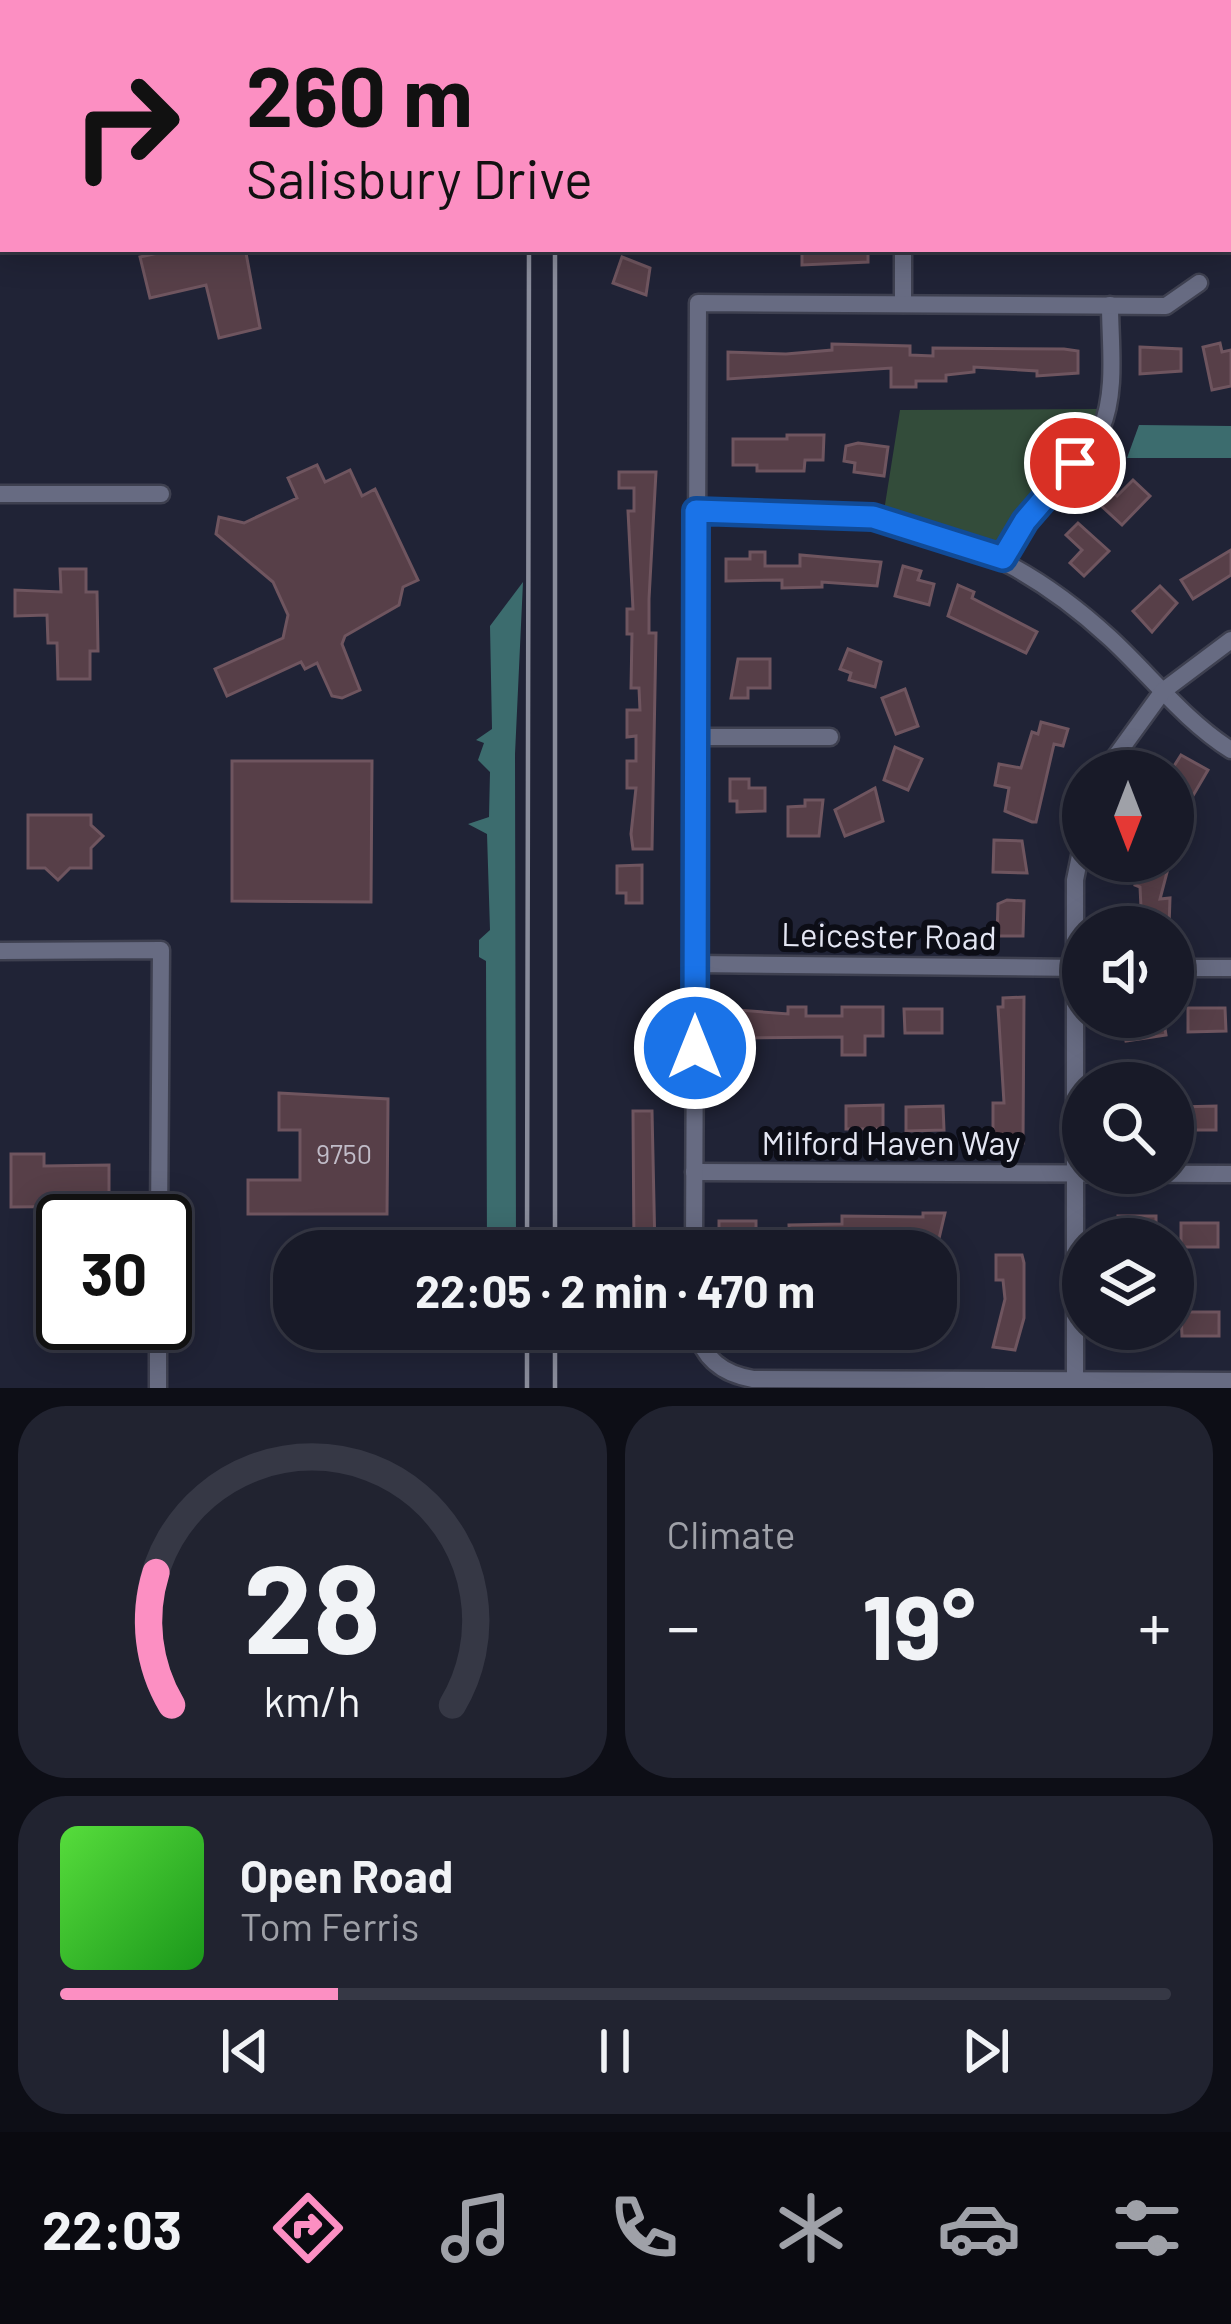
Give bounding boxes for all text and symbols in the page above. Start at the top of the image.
text: 260 m [246,43,473,144]
icon: right [48,48,204,204]
text: Salisbury Drive [246,145,593,210]
pin [1024,412,1126,514]
icon: arrive [1042,430,1108,496]
north arrow [1062,750,1194,882]
map controls [1062,750,1194,1350]
button: sound [1062,906,1194,1038]
street label: Leicester Road [781,913,997,957]
position arrow [632,985,758,1111]
button: search [1062,1062,1194,1194]
street label: Milford Haven Way [762,1122,1020,1162]
house number: 9750 [316,1137,372,1169]
speed limit sign: 30 [36,1194,192,1350]
button: layers [1062,1218,1194,1350]
text: 22:05 · 2 min · 470 m [415,1263,815,1317]
text: Climate [667,1510,796,1557]
text: 28 [244,1529,381,1679]
text: 19° [862,1570,976,1678]
text: − [667,1585,700,1664]
text: + [1138,1585,1171,1664]
text: km/h [264,1674,361,1726]
text: Open Road [240,1848,453,1902]
text: Tom Ferris [240,1902,419,1949]
icon: previous [212,2018,278,2084]
icon: pause [582,2018,648,2084]
icon: next [953,2018,1019,2084]
icon: directions [266,2186,350,2270]
icon: music [434,2186,518,2270]
icon: phone [602,2186,686,2270]
icon: climate [769,2186,853,2270]
icon: car [937,2186,1021,2270]
icon: filters [1105,2186,1189,2270]
text: 22:03 [42,2196,182,2261]

